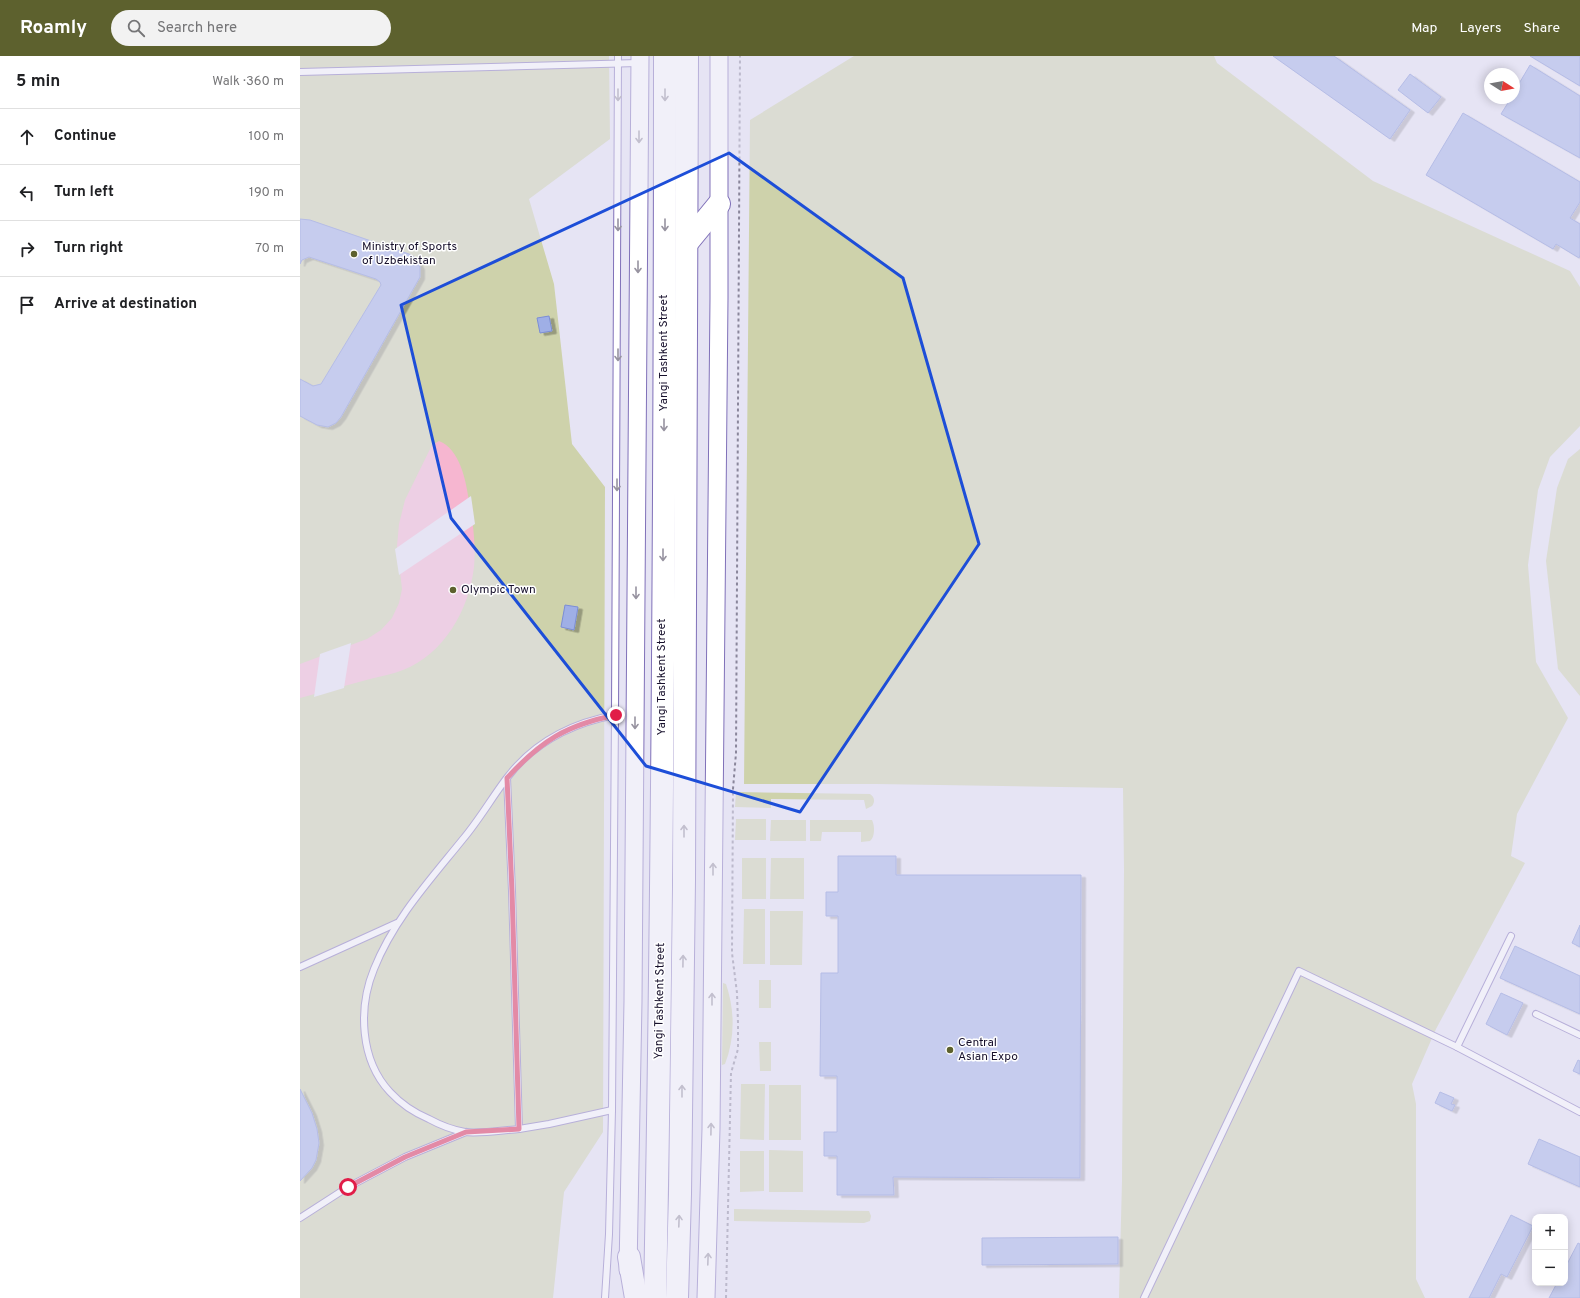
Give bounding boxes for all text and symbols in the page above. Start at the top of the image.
search box [111,10,391,46]
text: Roamly [20,16,87,40]
icon: search [125,17,147,39]
text: Search here [157,19,237,38]
text: Map [1411,20,1437,37]
text: Layers [1459,20,1501,37]
text: Share [1523,20,1560,37]
north arrow [1484,68,1520,104]
text: 5 min [16,71,60,93]
text: Walk · 360 m [212,74,284,90]
one-way arrow [614,88,622,101]
one-way arrow [661,88,669,101]
icon: ahead [16,126,38,148]
text: Continue [54,127,116,146]
text: 100 m [248,129,284,145]
one-way arrow [635,130,643,143]
icon: left [16,182,38,204]
text: Turn left [54,183,114,202]
text: 190 m [249,185,284,201]
one-way arrow [614,218,622,231]
one-way arrow [661,218,669,231]
icon: right [16,238,38,260]
text: Turn right [54,239,123,258]
place label: Ministry of Sports of Uzbekistan [362,239,457,269]
text: 70 m [255,241,284,257]
marker: Ministry of Sports of Uzbekistan [349,249,359,259]
one-way arrow [634,260,642,273]
icon: arrive [16,294,38,316]
text: Arrive at destination [54,295,197,314]
street label: Yangi Tashkent Street [656,295,672,411]
one-way arrow [614,348,621,361]
one-way arrow [660,418,668,431]
one-way arrow [613,478,621,491]
one-way arrow [659,548,667,561]
place label: Olympic Town [461,582,536,598]
marker: Olympic Town [448,585,458,595]
one-way arrow [632,586,640,599]
street label: Yangi Tashkent Street [654,619,670,735]
route end [607,706,625,724]
one-way arrow [631,716,639,729]
one-way arrow [680,825,688,838]
one-way arrow [709,863,717,876]
street label: Yangi Tashkent Street [651,942,669,1060]
one-way arrow [679,955,687,968]
one-way arrow [708,993,716,1006]
place label: Central Asian Expo [958,1035,1018,1065]
marker: Central Asian Expo [945,1045,955,1055]
one-way arrow [678,1085,686,1098]
one-way arrow [707,1123,715,1136]
route start [339,1178,357,1196]
map controls [1532,1214,1568,1286]
button: + [1532,1214,1568,1250]
one-way arrow [676,1215,683,1228]
button: − [1532,1250,1568,1286]
one-way arrow [704,1253,712,1266]

